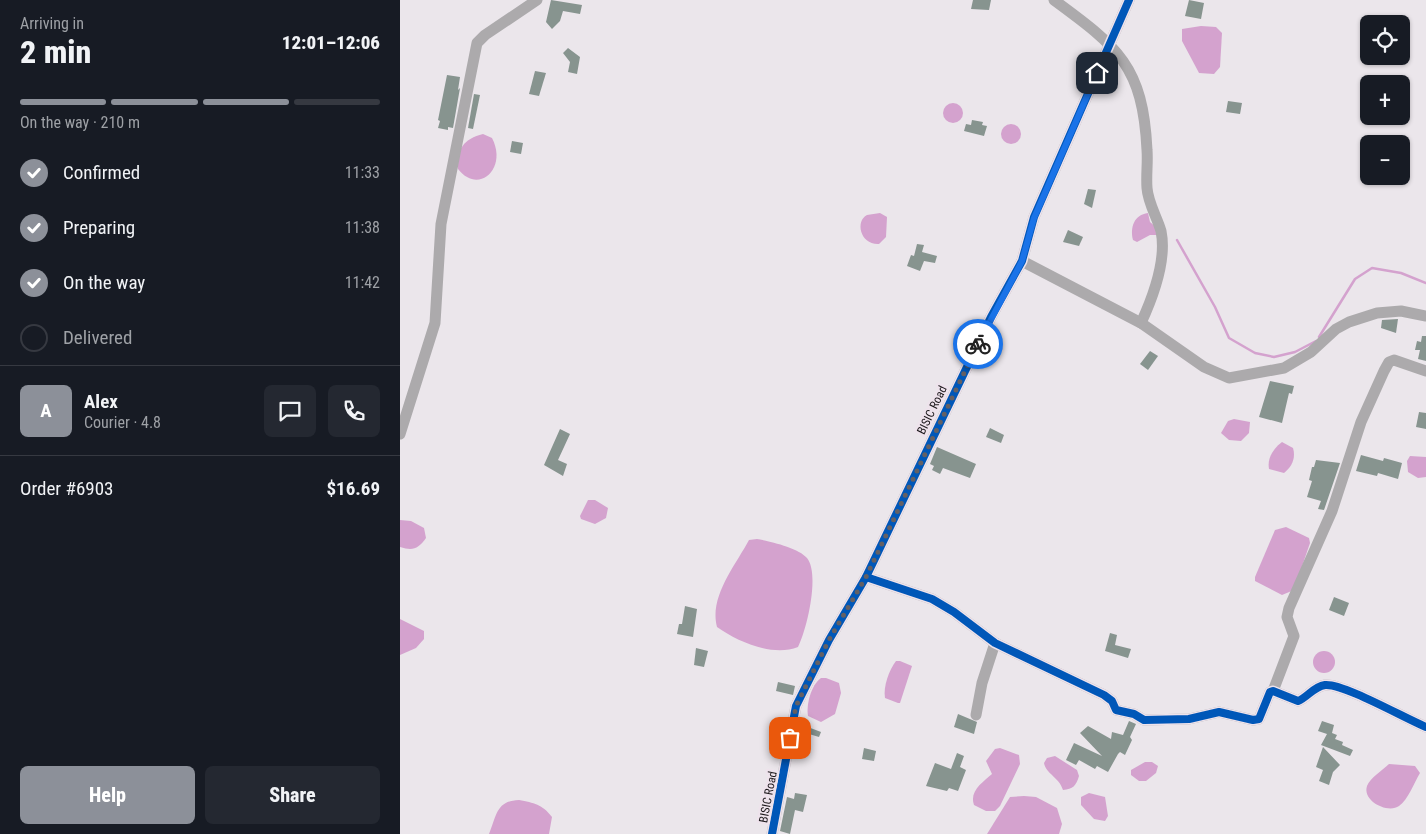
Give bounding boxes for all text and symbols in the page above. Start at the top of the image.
text: Arriving in [20,14,84,33]
map controls [1360,15,1410,185]
button: locate [1360,15,1410,65]
text: 12:01–12:06 [282,31,380,54]
text: 2 min [20,33,91,71]
pin [1076,52,1118,94]
icon: home [1083,59,1111,87]
button: + [1360,75,1410,125]
text: On the way · 210 m [20,113,140,132]
button: − [1360,135,1410,185]
icon: check [20,159,48,187]
text: Confirmed [63,161,140,184]
text: 11:33 [345,163,380,182]
icon: check [20,214,48,242]
text: Preparing [63,216,135,239]
text: 11:38 [345,218,380,237]
icon: check [20,269,48,297]
text: On the way [63,271,145,294]
text: 11:42 [345,273,380,292]
courier [953,319,1003,369]
text: Delivered [63,326,132,349]
icon: bike [964,330,992,358]
street label: BISIC Road [914,383,950,437]
button: chat [264,385,316,437]
button: phone [328,385,380,437]
text: Alex [84,390,118,413]
text: A [40,399,52,422]
text: Courier · 4.8 [84,413,161,432]
text: Order #6903 [20,477,113,500]
text: $16.69 [326,477,380,500]
pin [769,717,811,759]
icon: bag [776,724,804,752]
button: Help [20,766,195,824]
button: Share [205,766,380,824]
street label: BISIC Road [756,770,780,824]

